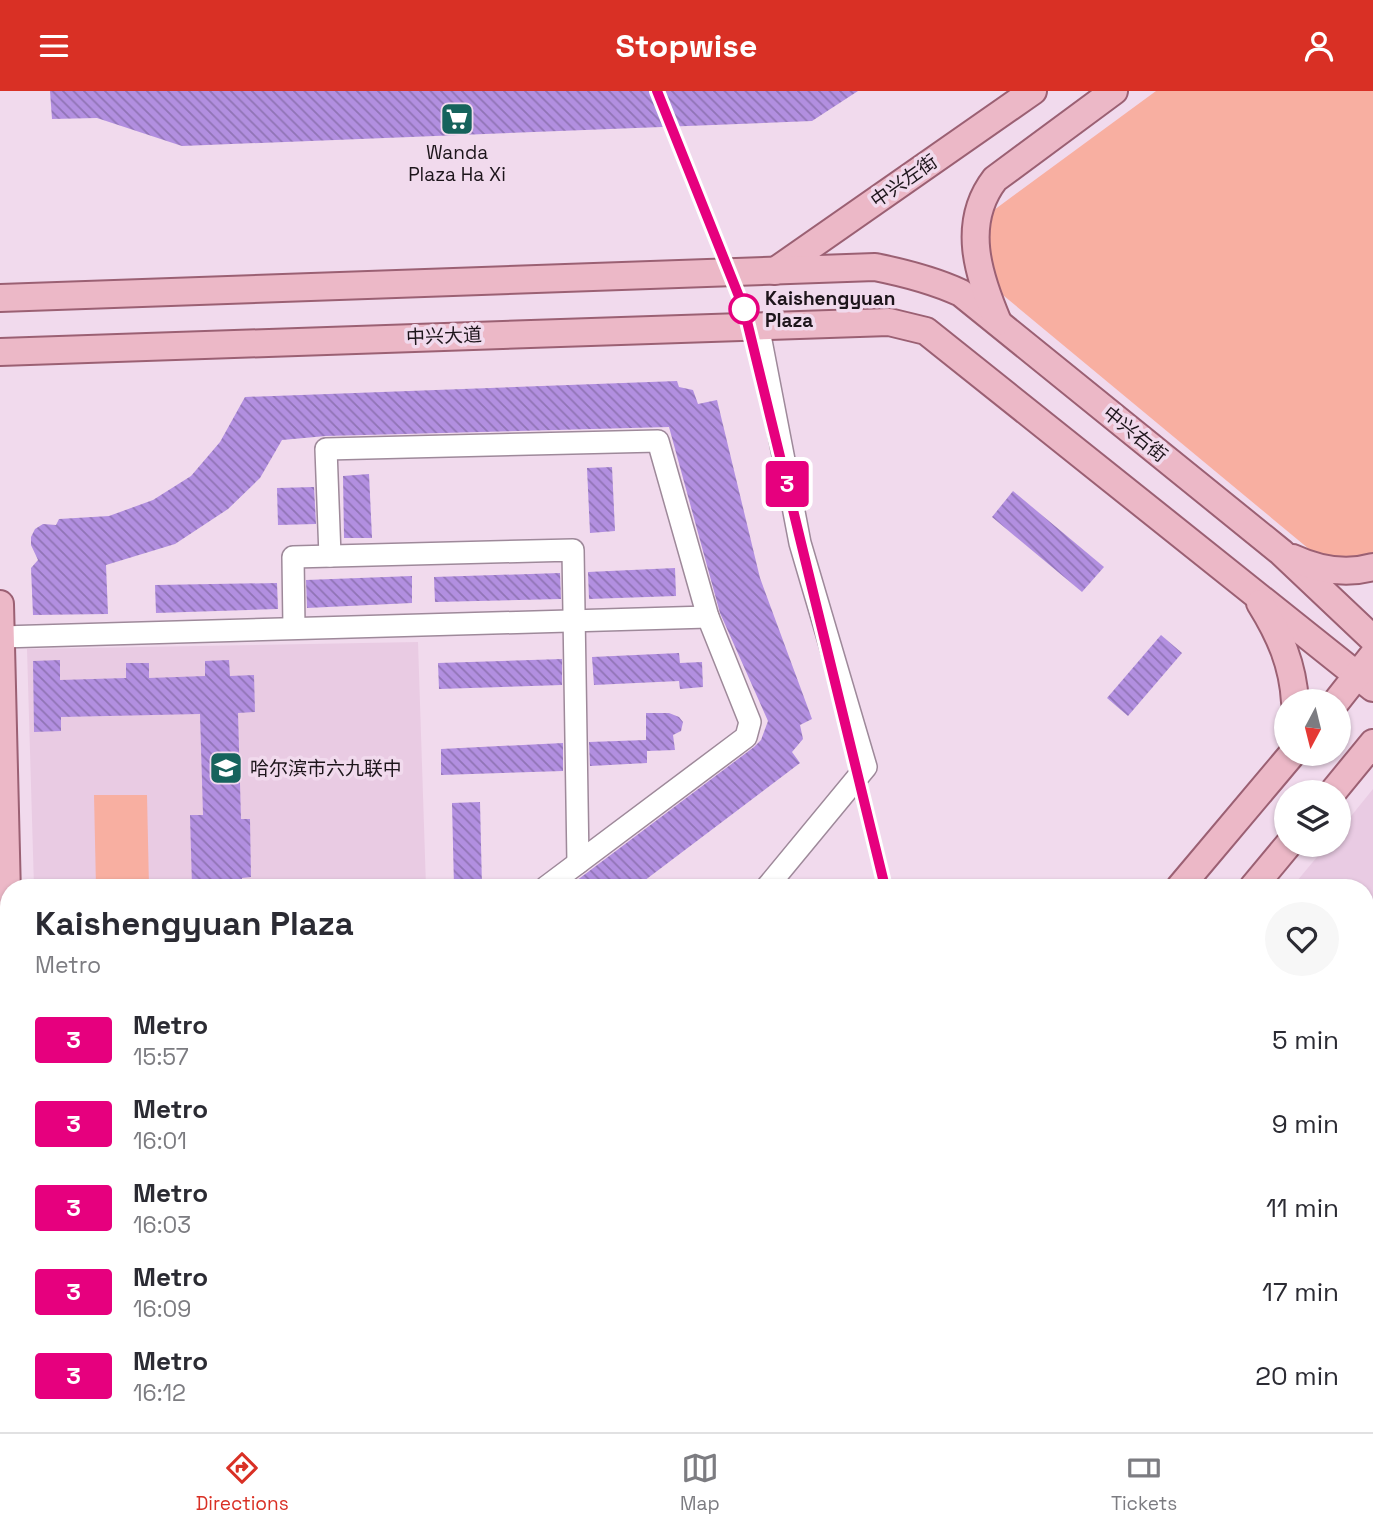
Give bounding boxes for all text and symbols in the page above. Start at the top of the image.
text: Stopwise [615,26,758,66]
icon: menu [35,27,73,65]
icon: person [1300,27,1338,65]
supermarket icon: Wanda Plaza Ha Xi [438,100,476,138]
place label: Wanda Plaza Ha Xi [408,140,506,187]
street label: 中兴左街 [866,149,942,213]
place label: Kaishengyuan Plaza [765,286,895,333]
marker: Kaishengyuan Plaza [729,294,759,324]
street label: 中兴大道 [406,322,482,350]
street label: 中兴右街 [1098,400,1172,468]
line badge: 3 [764,461,810,507]
text: 3 [780,468,794,499]
north arrow [1274,689,1351,767]
map controls [1274,689,1351,857]
school or university icon: 哈尔滨市六九联中 [207,749,245,787]
place label: 哈尔滨市六九联中 [250,756,402,781]
button: layers [1274,780,1351,857]
button: heart [1265,902,1339,976]
text: Kaishengyuan Plaza [35,903,354,945]
text: Metro [35,950,101,980]
text: Metro [133,1008,208,1042]
text: 5 min [1272,1023,1339,1057]
text: 3 [66,1024,81,1055]
text: 15:57 [133,1042,189,1072]
text: Metro [133,1092,208,1126]
text: 9 min [1272,1107,1339,1141]
text: 3 [66,1108,81,1139]
text: 16:01 [133,1126,187,1156]
text: Metro [133,1176,208,1210]
text: 11 min [1266,1191,1339,1225]
text: 3 [66,1192,81,1223]
text: 16:03 [133,1210,191,1240]
text: Metro [133,1260,208,1294]
text: 17 min [1262,1275,1339,1309]
text: 3 [66,1276,81,1307]
text: 16:09 [133,1294,191,1324]
text: Metro [133,1344,208,1378]
text: 20 min [1255,1359,1339,1393]
text: 3 [66,1360,81,1391]
text: 16:12 [133,1378,186,1408]
tab: Directions [196,1449,289,1516]
tab: Map [680,1449,720,1516]
tab: Tickets [1111,1449,1177,1516]

